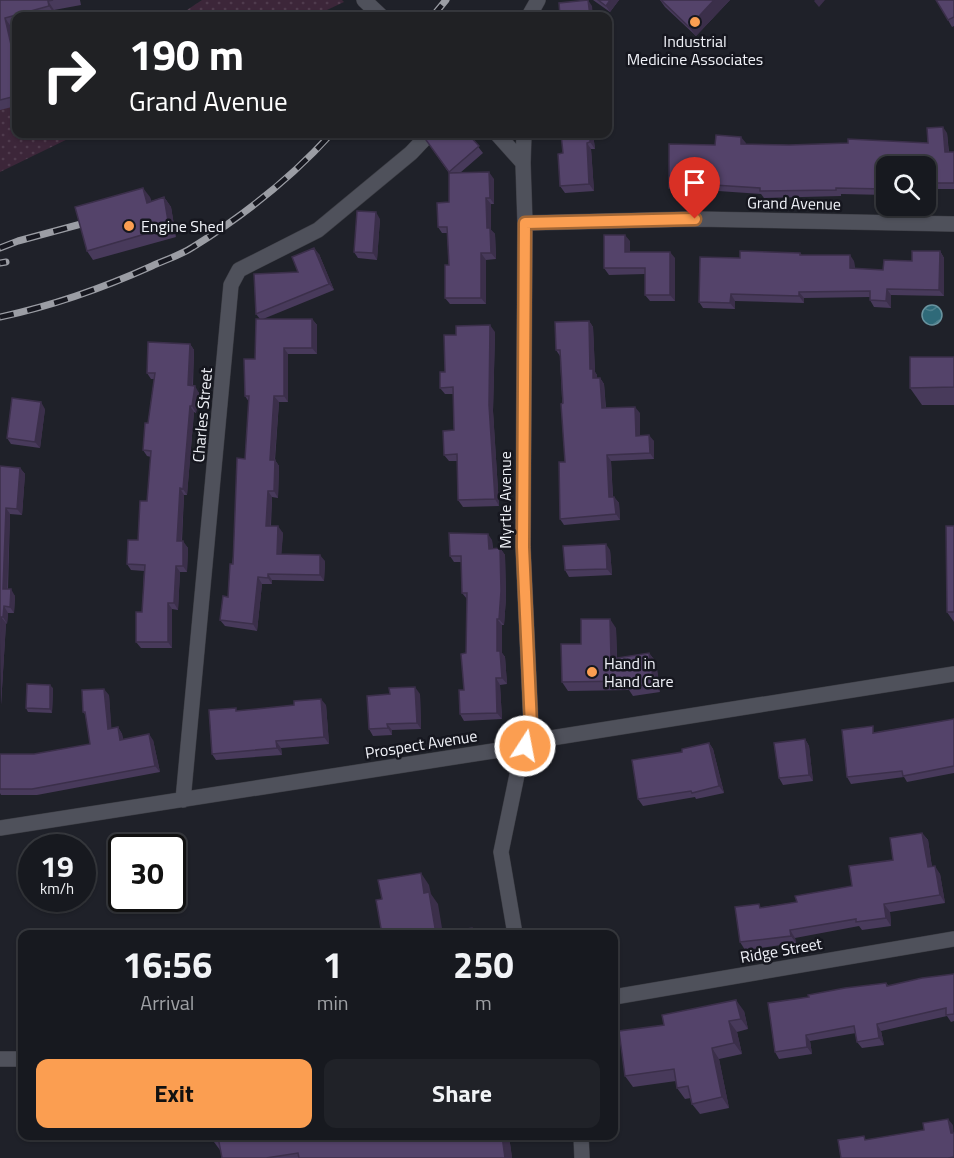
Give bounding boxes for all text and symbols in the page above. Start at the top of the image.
marker: Industrial Medicine Associates [688,15,702,29]
text: 190 m [129,22,244,86]
place label: Industrial Medicine Associates [627,29,763,71]
icon: right [30,36,108,114]
text: Grand Avenue [129,80,288,121]
map controls [876,156,936,216]
button: search [876,156,936,216]
pin [669,157,720,219]
icon: arrive [678,166,711,199]
street label: Grand Avenue [747,190,841,216]
place label: Engine Shed [141,214,224,238]
marker: Engine Shed [122,219,136,233]
street label: Charles Street [186,366,218,463]
street label: Myrtle Avenue [493,451,517,549]
place label: Hand in Hand Care [604,651,674,693]
marker: Hand in Hand Care [585,665,599,679]
position arrow [493,714,557,778]
street label: Prospect Avenue [363,723,479,765]
speed limit sign: 30 [108,834,186,912]
text: 19 [40,843,74,889]
text: km/h [40,877,74,900]
street label: Ridge Street [738,931,824,969]
text: 16:56 [122,937,212,992]
text: 1 [323,937,343,992]
text: 250 [453,937,514,992]
text: Arrival [140,987,195,1018]
text: min [317,987,349,1018]
text: m [475,987,492,1018]
button: Exit [36,1059,312,1128]
button: Share [324,1059,600,1128]

